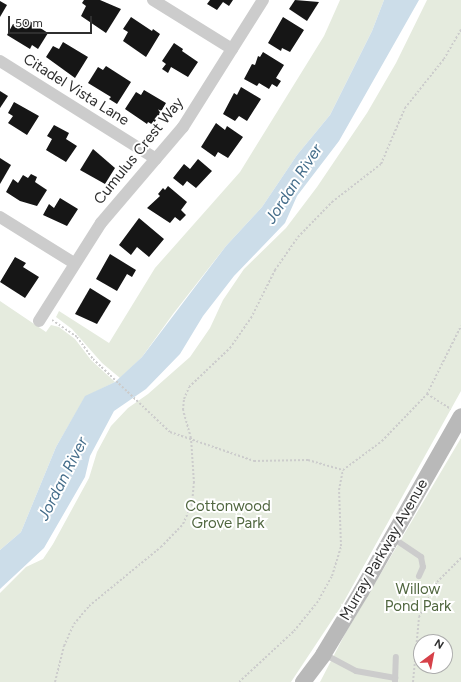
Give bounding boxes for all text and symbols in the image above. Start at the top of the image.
scale bar [10,8,94,34]
text: 50 m [15,16,43,30]
street label: Citadel Vista Lane [20,50,132,130]
street label: Cumulus Crest Way [90,94,188,208]
water label: Jordan River [261,141,327,227]
water label: Jordan River [34,434,92,524]
street label: Murray Parkway Avenue [336,476,432,624]
park label: Cottonwood Grove Park [185,497,271,532]
park label: Willow Pond Park [385,580,451,615]
north arrow [413,634,453,674]
text: N [432,636,446,652]

